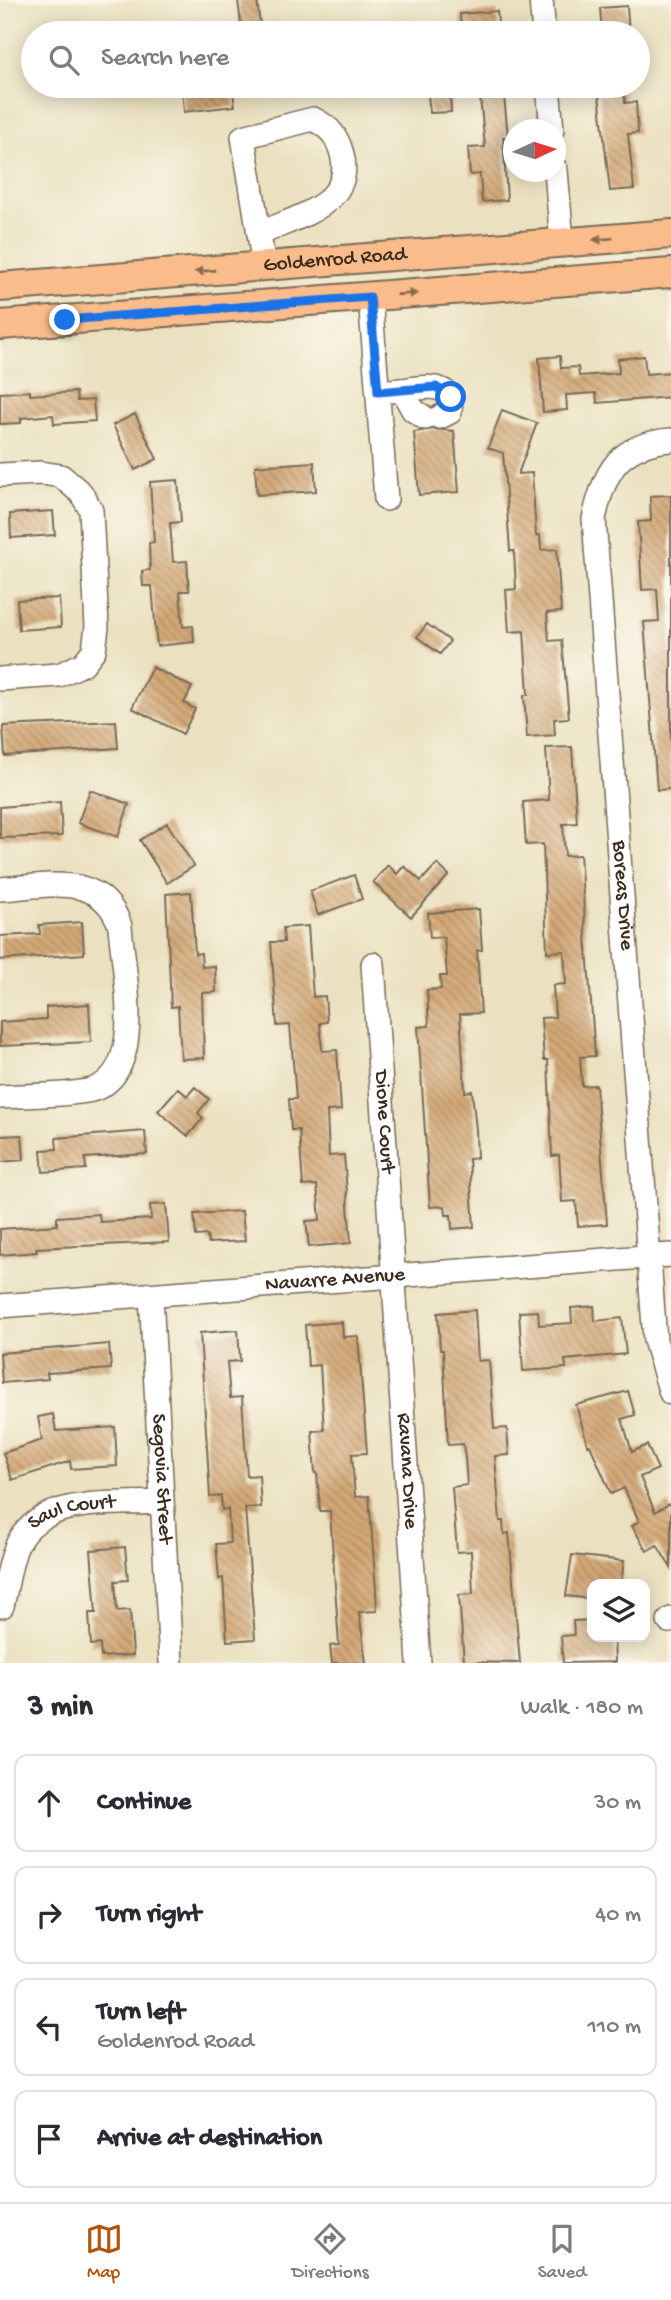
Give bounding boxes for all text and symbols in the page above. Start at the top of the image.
search box [21,21,650,98]
icon: search [45,41,83,79]
text: Search here [101,44,229,75]
north arrow [503,119,566,182]
one-way arrow [592,234,614,245]
street label: Goldenrod Road [262,242,409,279]
one-way arrow [194,266,216,277]
one-way arrow [396,288,418,299]
route end [49,304,80,335]
route start [435,381,466,412]
street label: Boreas Drive [605,839,639,952]
street label: Dione Court [367,1067,399,1176]
street label: Navarre Avenue [264,1263,407,1298]
street label: Ravana Drive [390,1412,423,1531]
street label: Segovia Street [145,1413,177,1547]
street label: Saul Court [23,1490,118,1536]
map controls [587,1579,650,1642]
button: layers [587,1579,650,1642]
text: 3 min [28,1691,93,1726]
text: Walk · 180 m [521,1695,643,1722]
icon: ahead [30,1784,68,1822]
text: Continue [97,1788,191,1819]
text: 30 m [594,1790,641,1817]
icon: right [30,1896,68,1934]
text: Turn right [97,1900,201,1931]
text: 40 m [595,1902,641,1929]
text: Turn left [97,1998,185,2029]
icon: left [30,2008,68,2046]
text: 110 m [588,2014,641,2041]
text: Goldenrod Road [97,2029,254,2056]
icon: arrive [30,2120,68,2158]
text: Arrive at destination [97,2124,322,2155]
tab: Map [85,2220,123,2285]
tab: Directions [292,2220,369,2285]
tab: Saved [538,2220,586,2285]

